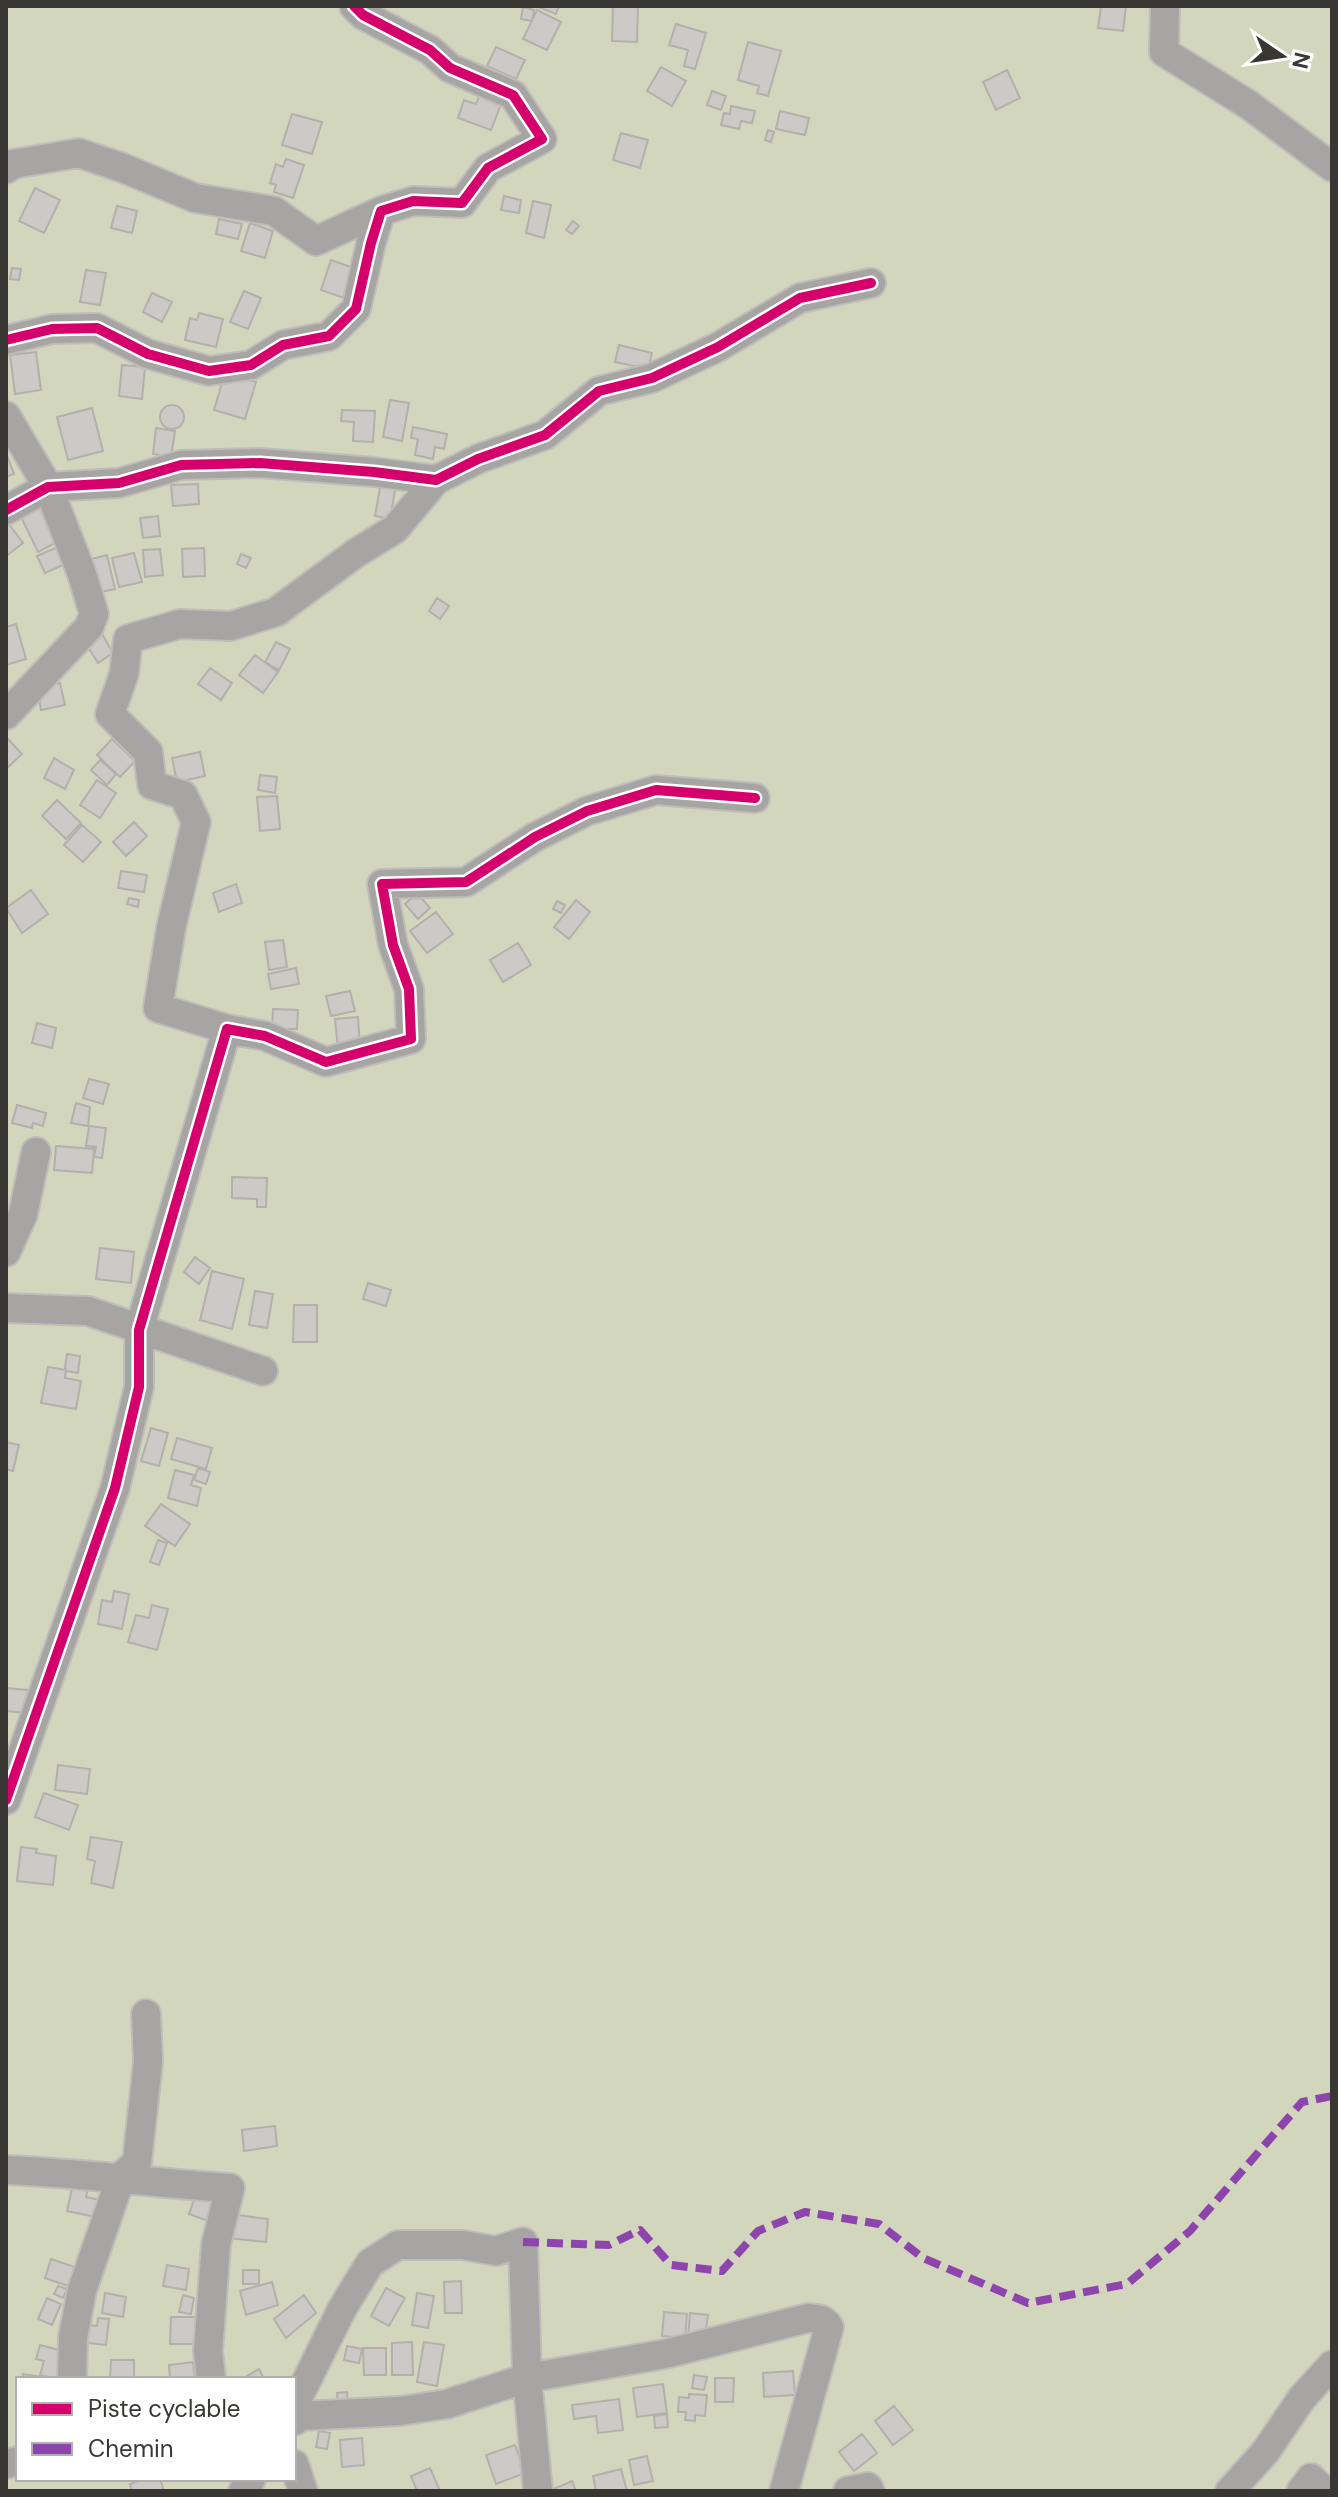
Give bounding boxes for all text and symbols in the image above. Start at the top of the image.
north arrow [1242,16,1322,96]
text: N [1285,49,1317,71]
legend [16,2377,296,2481]
text: Piste cyclable [88,2393,240,2424]
text: Chemin [88,2433,174,2464]

